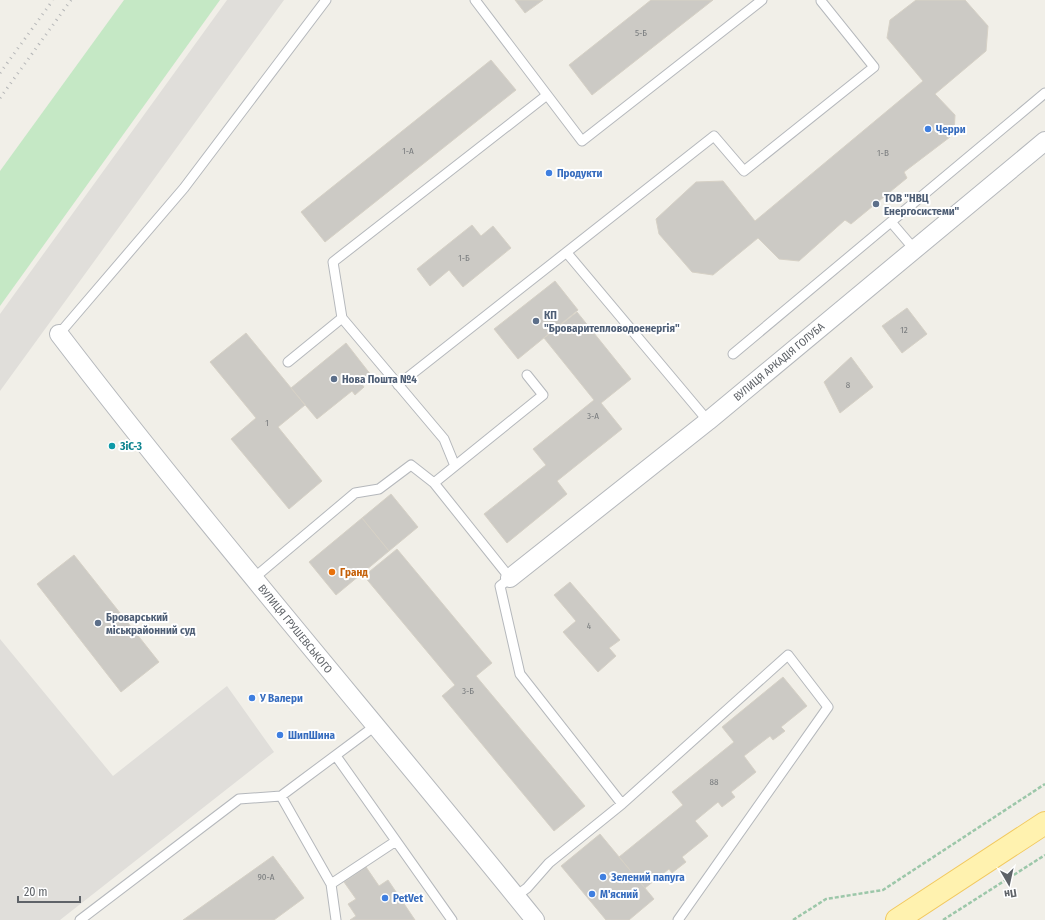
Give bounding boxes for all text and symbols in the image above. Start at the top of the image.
house number: 5-Б [635,28,647,38]
place label: Черри [936,123,966,136]
marker: Черри [923,124,933,134]
house number: 1-А [402,146,414,156]
house number: 1-В [877,148,889,158]
place label: Продукти [557,167,602,180]
marker: Продукти [544,168,554,178]
place label: ТОВ "НВЦ Енергосистеми" [884,192,960,218]
marker: ТОВ "НВЦ Енергосистеми" [871,199,881,209]
house number: 1-Б [458,253,470,263]
place label: КП "Броваритепловодоенергія" [544,309,680,335]
marker: КП "Броваритепловодоенергія" [531,316,541,326]
street label: ВУЛИЦЯ АРКАДІЯ ГОЛУБА [731,320,827,404]
house number: 12 [900,325,908,335]
place label: Нова Пошта №4 [342,373,417,386]
marker: Нова Пошта №4 [329,374,339,384]
house number: 8 [846,380,851,390]
house number: 3-А [587,411,599,421]
house number: 1 [265,418,269,428]
place label: ЗіС-3 [119,440,142,453]
marker: ЗіС-3 [107,441,117,451]
place label: Гранд [340,566,368,579]
marker: Гранд [327,567,337,577]
street label: ВУЛИЦЯ ГРУШЕВСЬКОГО [255,582,335,676]
place label: Броварський міськрайонний суд [106,611,196,637]
marker: Броварський міськрайонний суд [93,618,103,628]
house number: 4 [587,621,592,631]
house number: 3-Б [462,686,474,696]
place label: У Валери [259,692,303,705]
marker: У Валери [247,693,257,703]
place label: ШипШина [288,729,335,742]
marker: ШипШина [275,730,285,740]
house number: 88 [709,777,719,787]
north arrow [989,864,1029,904]
place label: Зелений папуга [610,871,685,884]
house number: 90-А [257,872,275,882]
marker: Зелений папуга [598,872,608,882]
scale bar [18,878,80,904]
text: 20 m [24,885,48,899]
text: Пн [1003,886,1018,901]
place label: М'ясний [600,888,638,901]
marker: М'ясний [587,889,597,899]
place label: PetVet [393,892,423,905]
marker: PetVet [380,893,390,903]

